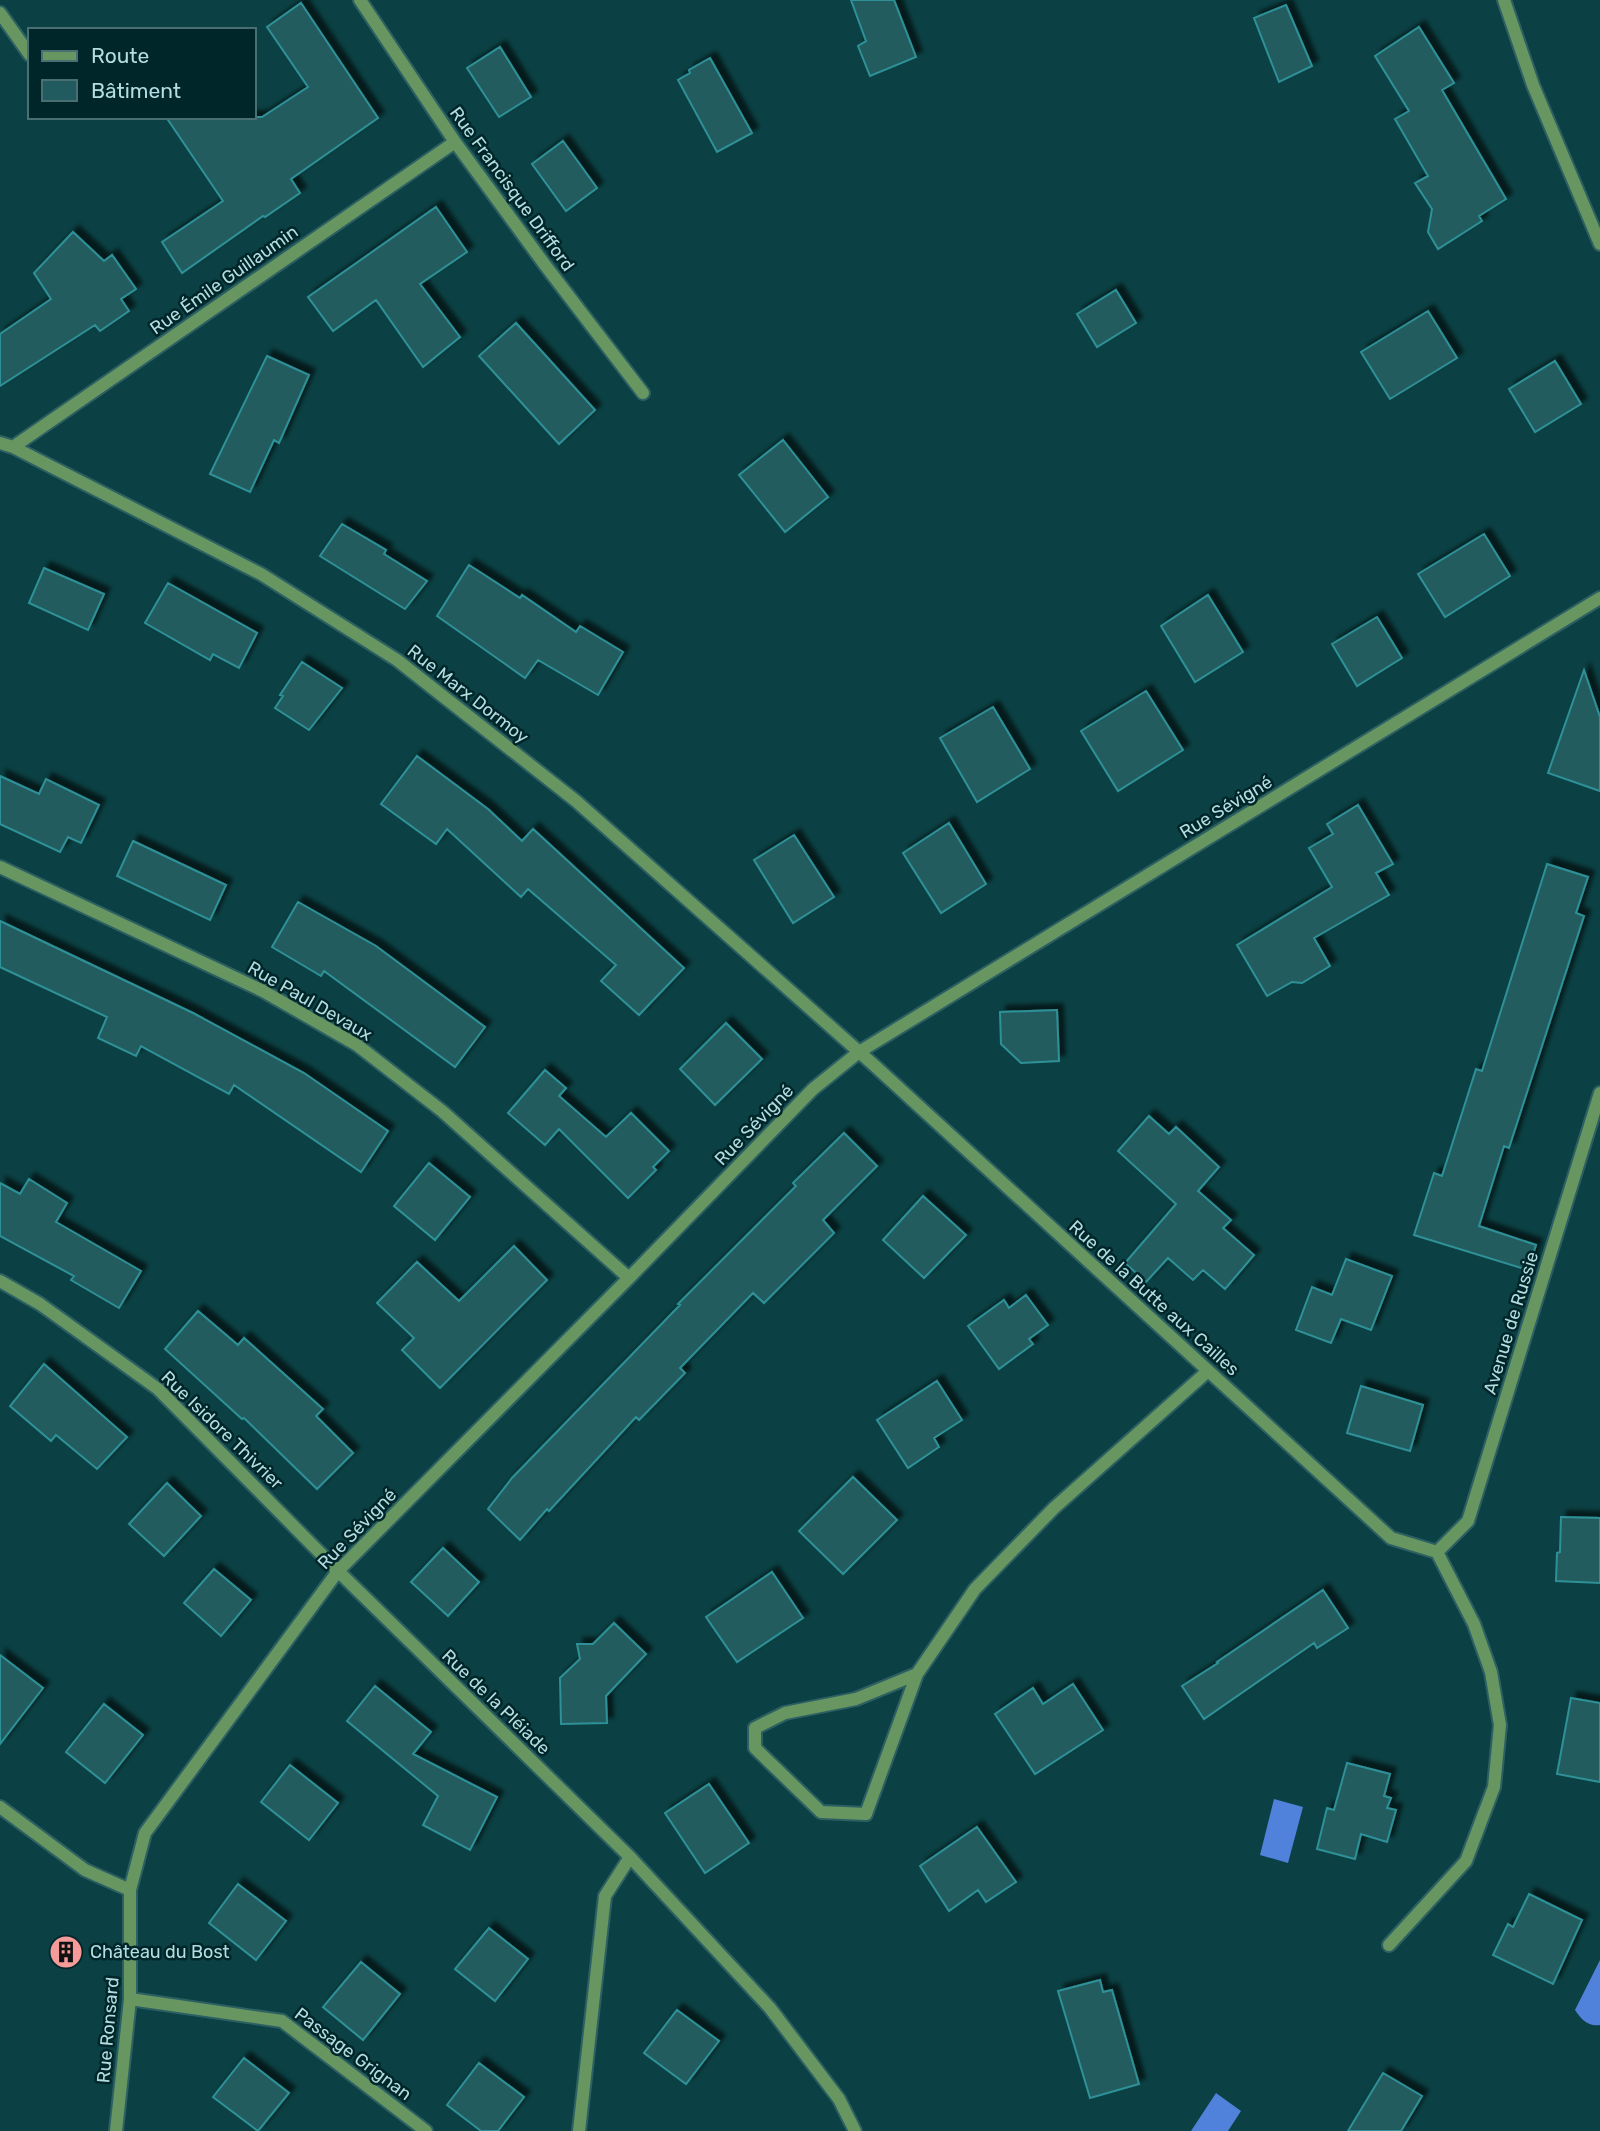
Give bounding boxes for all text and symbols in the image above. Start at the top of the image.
legend [28,28,256,119]
text: Route [91,43,149,68]
text: Bâtiment [91,78,181,103]
street label: Rue Francisque Drifford [445,102,579,276]
street label: Rue Émile Guillaumin [146,221,302,339]
street label: Rue Marx Dormoy [403,640,533,748]
street label: Rue Sévigné [1176,771,1276,843]
street label: Rue Paul Devaux [244,956,377,1046]
street label: Rue Sévigné [710,1080,798,1170]
street label: Rue de la Butte aux Cailles [1064,1216,1244,1380]
street label: Avenue de Russie [1479,1249,1543,1397]
street label: Rue Isidore Thivrier [157,1366,288,1494]
street label: Rue Sévigné [313,1484,401,1574]
street label: Rue de la Pléiade [437,1645,555,1759]
building icon: Château du Bost [47,1933,85,1971]
place label: Château du Bost [90,1941,230,1963]
street label: Rue Ronsard [92,1976,124,2084]
street label: Passage Grignan [290,2003,416,2105]

